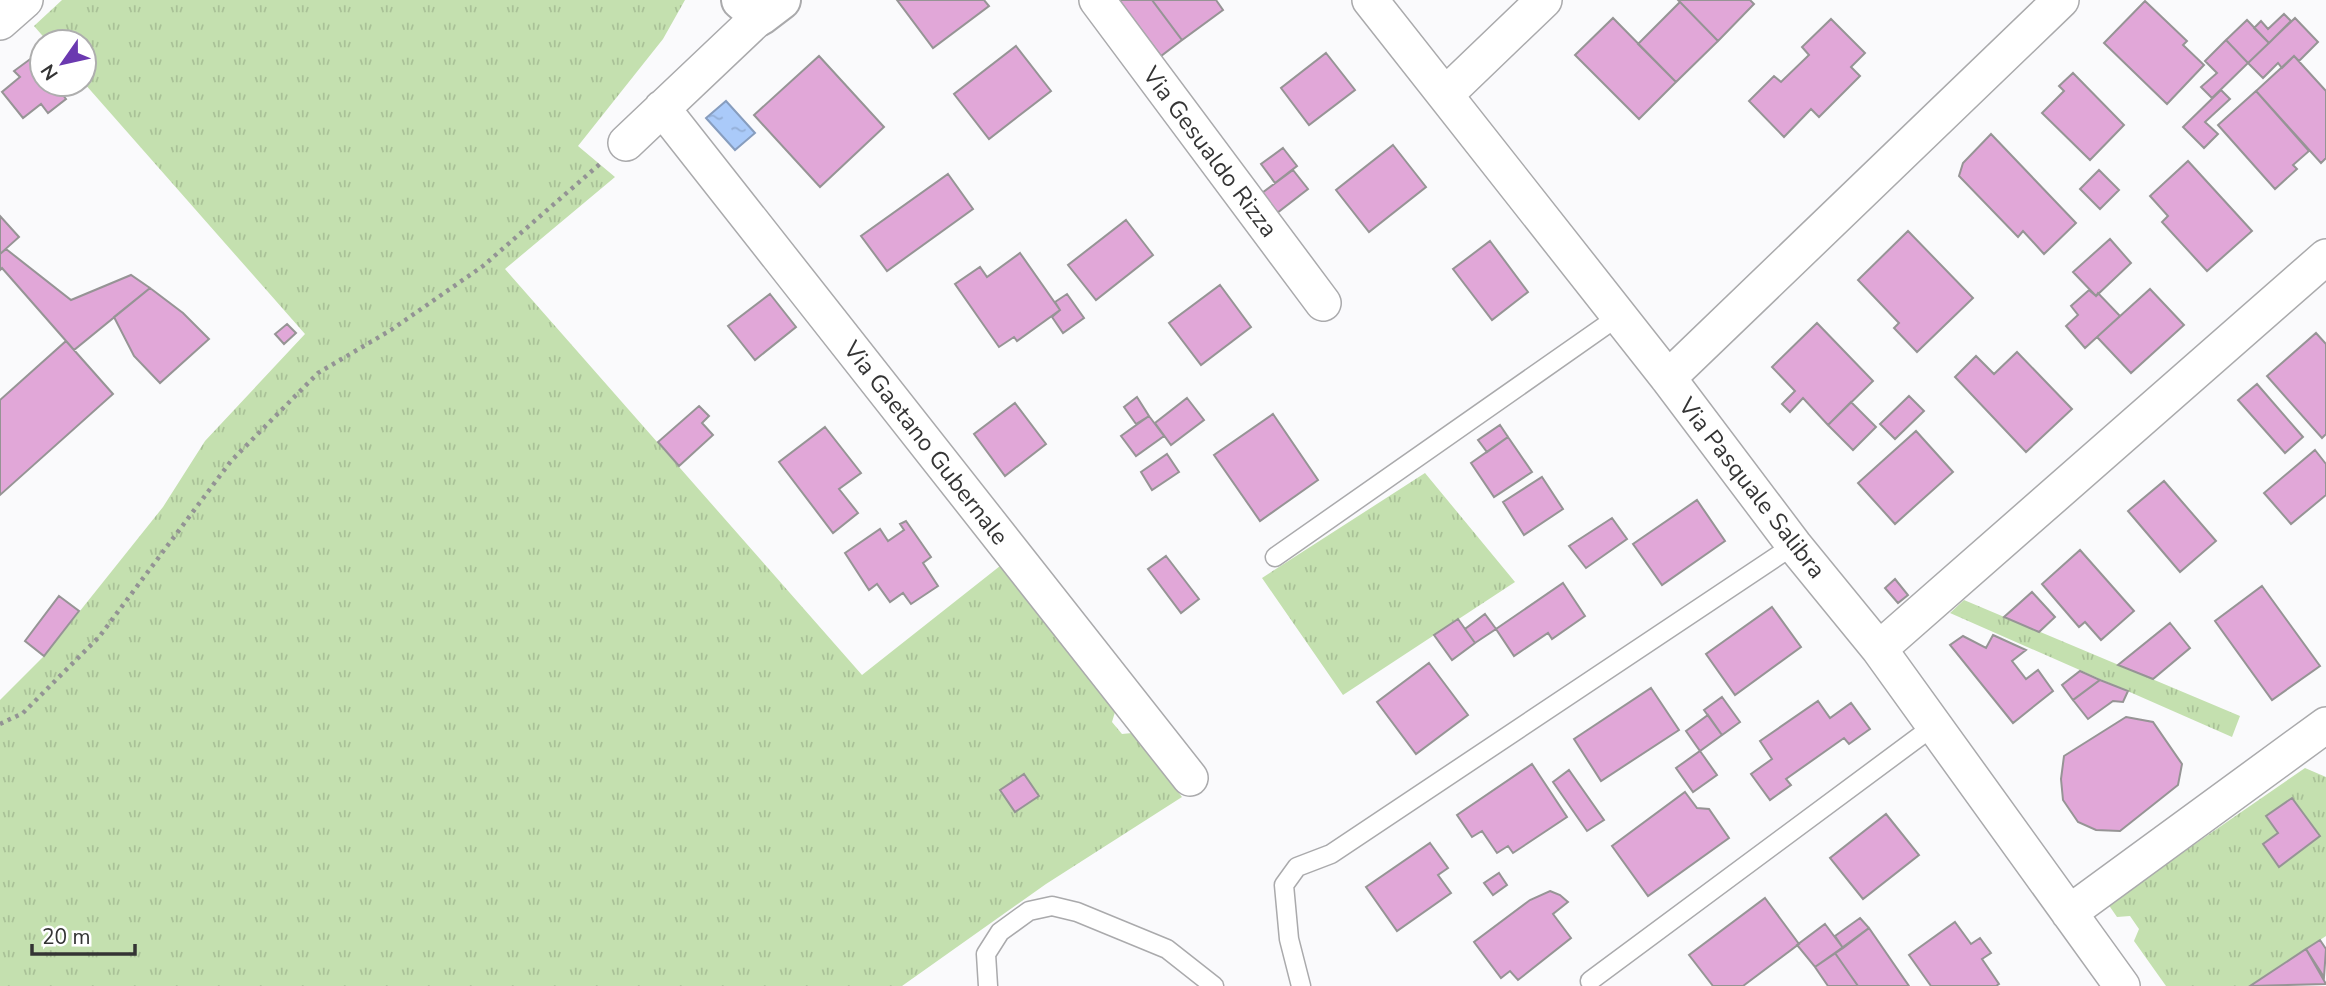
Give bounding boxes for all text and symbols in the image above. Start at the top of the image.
north arrow [28,28,98,98]
text: N [35,59,64,85]
street label: Via Gesualdo Rizza [1135,59,1285,244]
street label: Via Gaetano Gubernale [836,334,1016,552]
street label: Via Pasquale Salibra [1671,390,1833,585]
scale bar [32,912,135,956]
text: 20 m [42,923,91,951]

